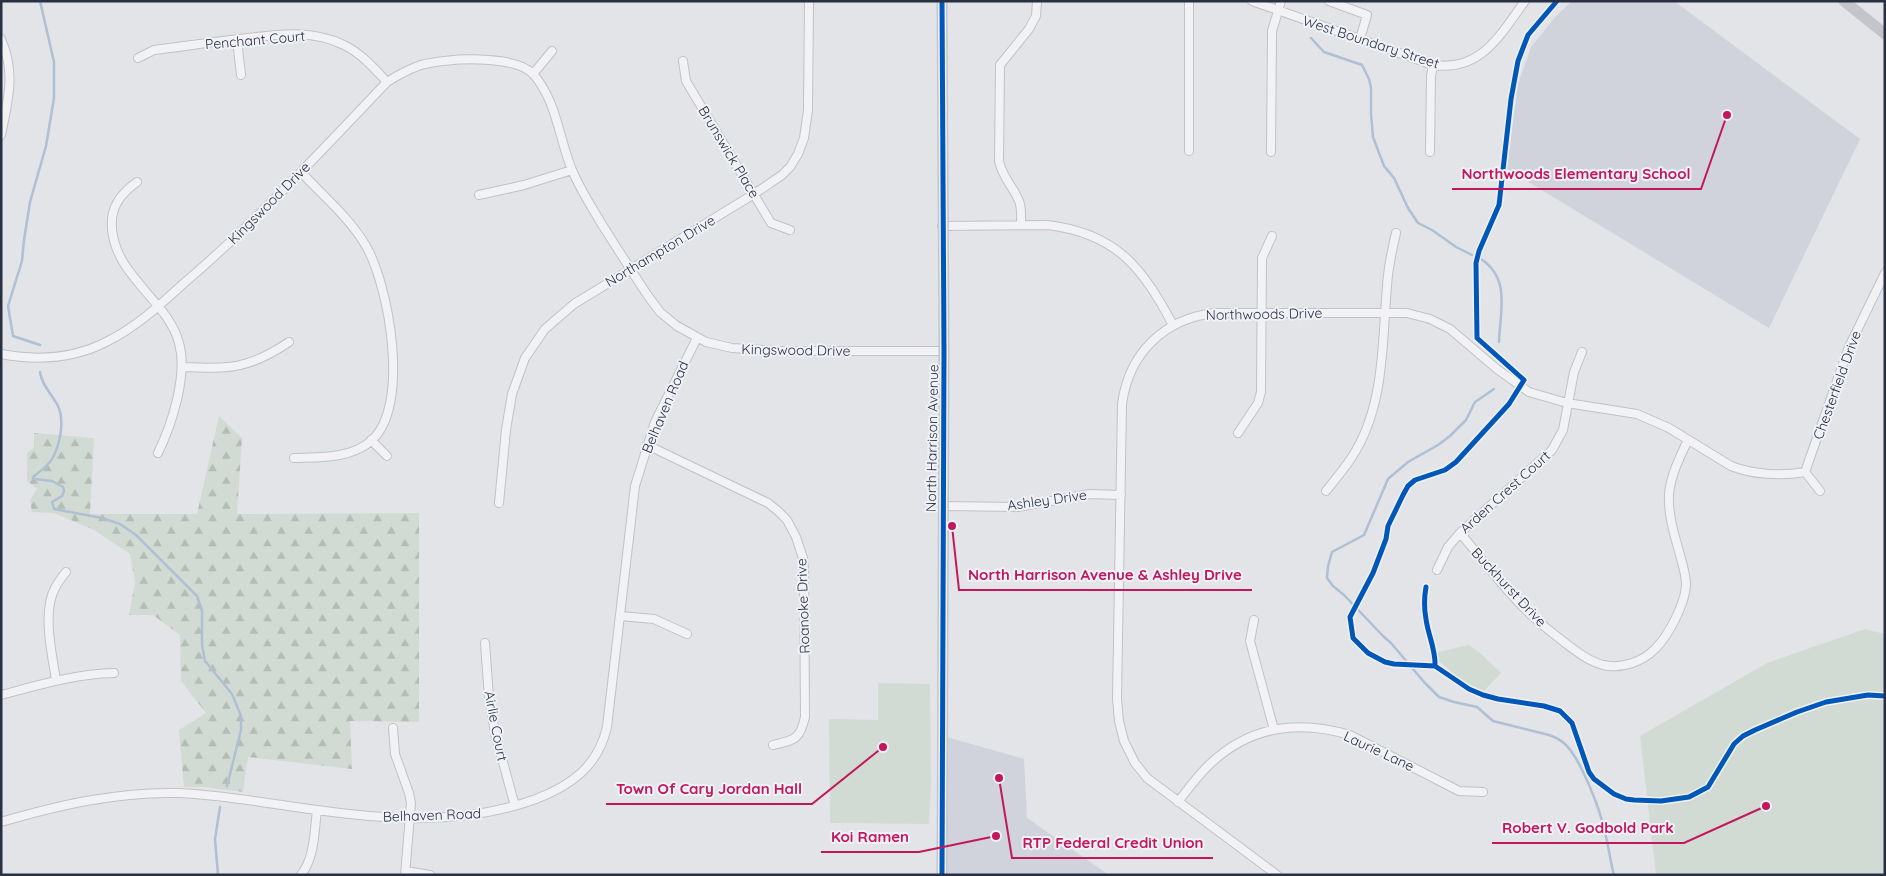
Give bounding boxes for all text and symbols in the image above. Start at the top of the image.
street label: West Boundary Street [1301,11,1442,73]
street label: Penchant Court [204,27,306,53]
street label: Brunswick Place [694,103,764,201]
street label: Kingswood Drive [224,158,314,248]
callout: Northwoods Elementary School [1452,159,1701,189]
text: Northwoods Elementary School [1461,164,1691,183]
street label: Northampton Drive [602,211,718,291]
street label: Northwoods Drive [1205,304,1323,324]
street label: Chesterfield Drive [1809,328,1865,442]
street label: Kingswood Drive [741,340,851,360]
street label: Belhaven Road [637,358,693,456]
street label: North Harrison Avenue [922,364,942,512]
street label: Arden Crest Court [1456,447,1554,537]
street label: Ashley Drive [1006,486,1088,514]
street label: Buckhurst Drive [1468,544,1550,630]
street label: Roanoke Drive [792,558,814,654]
callout: North Harrison Avenue & Ashley Drive [959,560,1252,590]
text: North Harrison Avenue & Ashley Drive [968,565,1242,584]
street label: Airlie Court [480,689,512,763]
street label: Laurie Lane [1341,727,1417,775]
callout: Town Of Cary Jordan Hall [606,774,812,804]
text: Town Of Cary Jordan Hall [616,779,802,798]
street label: Belhaven Road [383,804,481,826]
callout: Robert V. Godbold Park [1492,813,1684,843]
text: Robert V. Godbold Park [1502,818,1674,837]
callout: Koi Ramen [821,822,919,852]
text: Koi Ramen [831,827,909,846]
callout: RTP Federal Credit Union [1012,828,1213,858]
text: RTP Federal Credit Union [1022,833,1204,852]

